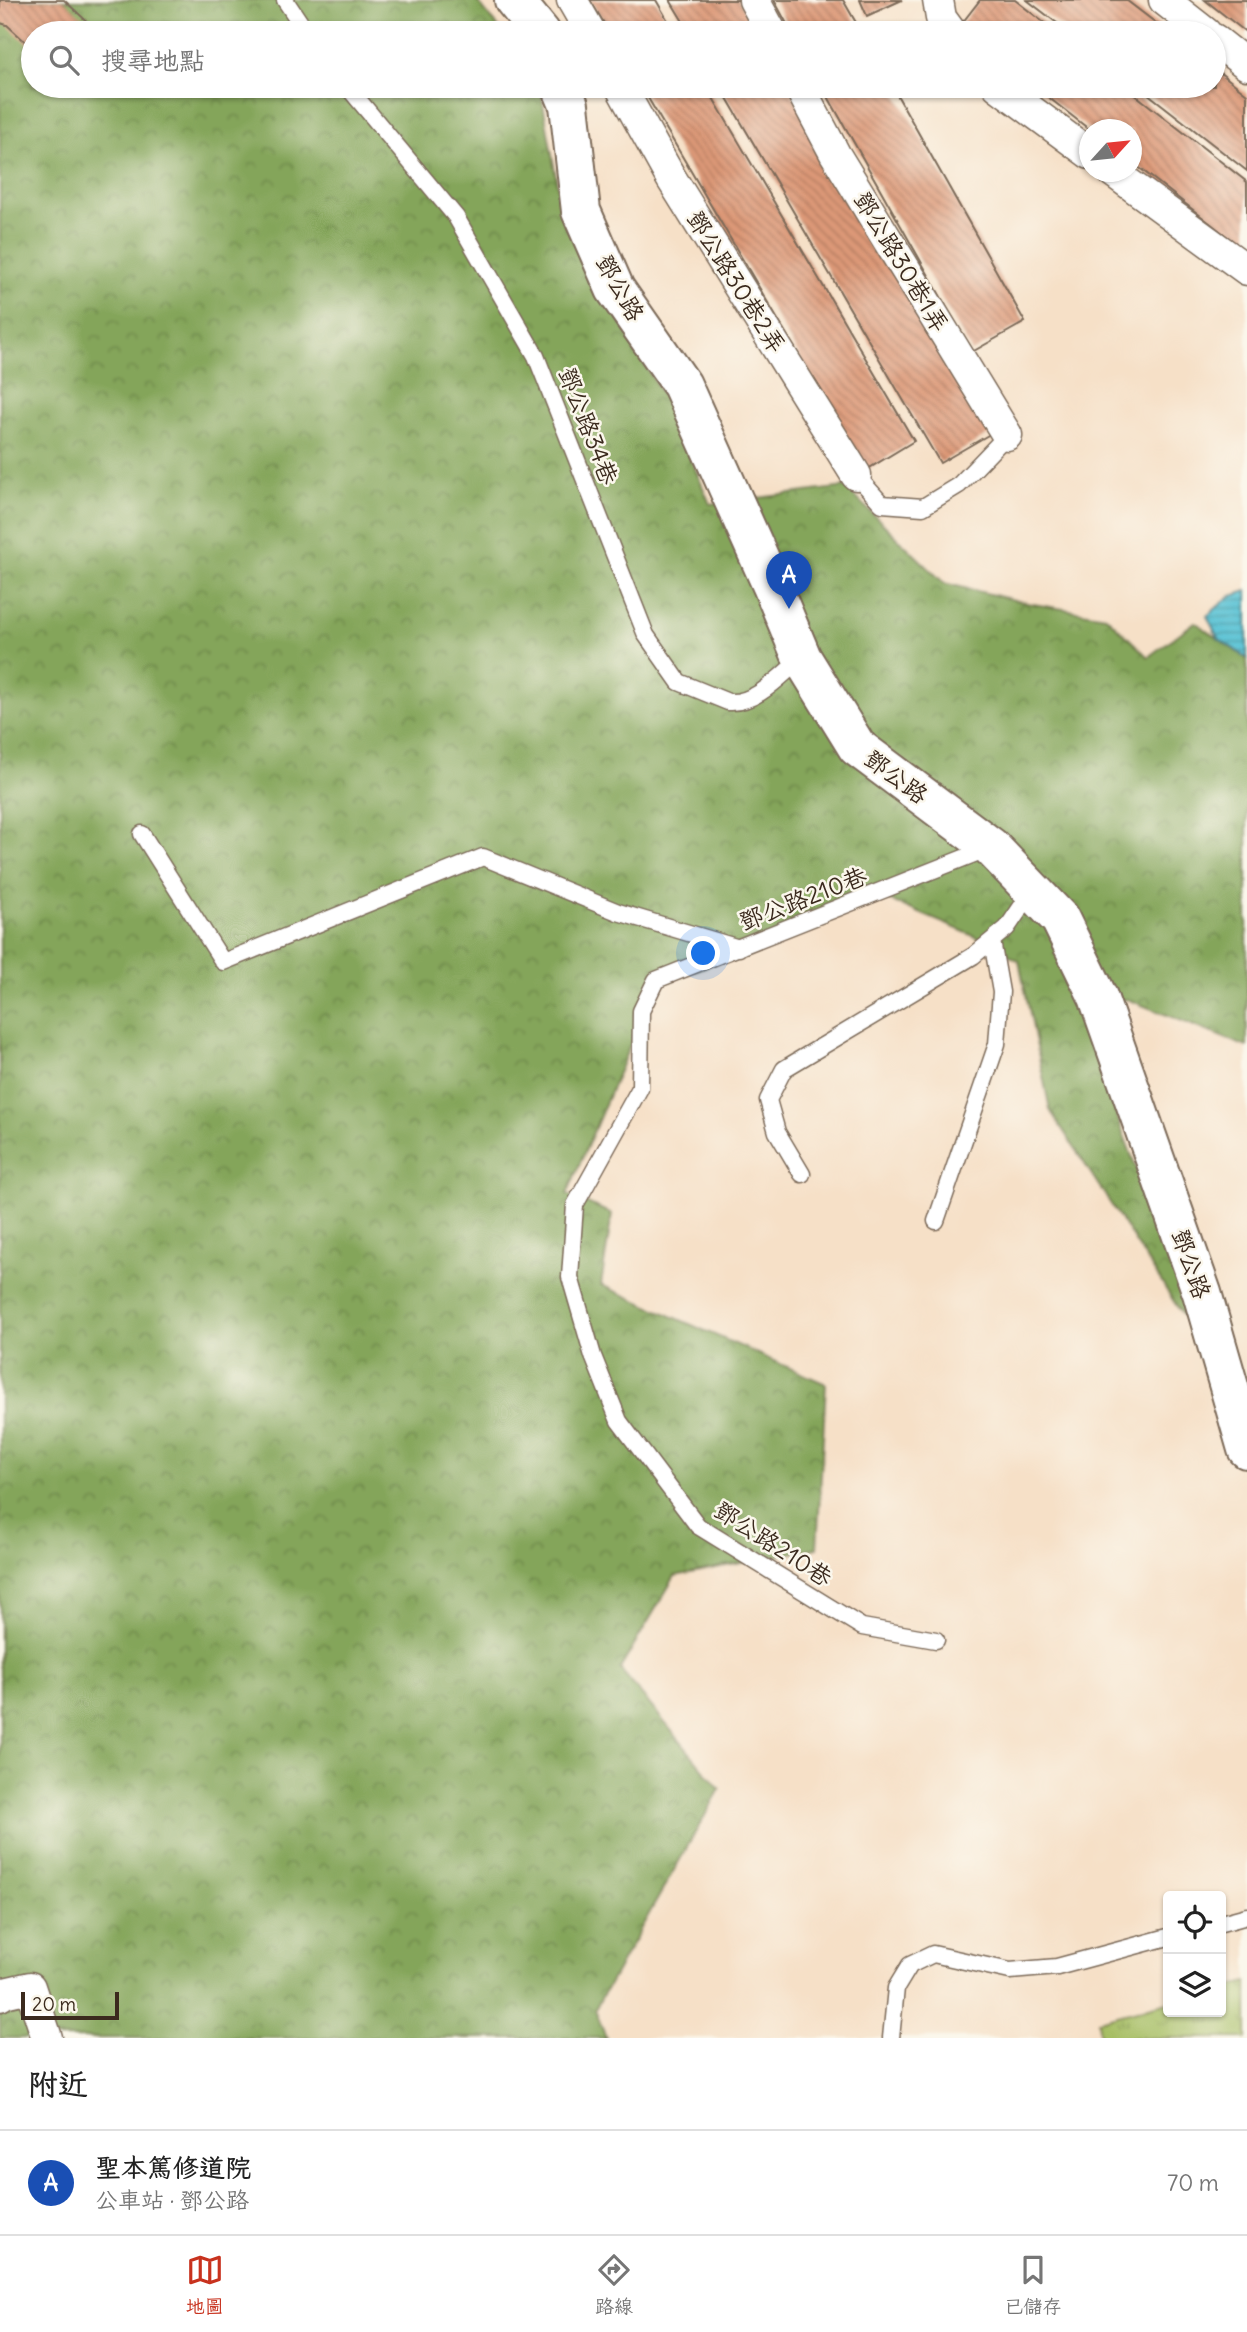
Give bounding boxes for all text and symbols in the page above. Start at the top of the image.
search box [21,21,1226,98]
icon: search [45,41,83,79]
text: 搜尋地點 [101,44,205,77]
north arrow [1079,119,1142,182]
street label: 鄧公路30巷1弄 [848,186,956,337]
street label: 鄧公路30巷2弄 [681,205,793,358]
street label: 鄧公路 [590,249,651,326]
street label: 鄧公路34巷 [553,363,625,489]
pin: A [766,551,812,609]
street label: 鄧公路 [859,743,934,810]
street label: 鄧公路210巷 [734,860,871,936]
your location [686,936,720,970]
street label: 鄧公路 [1166,1225,1218,1303]
street label: 鄧公路210巷 [709,1494,838,1592]
map controls [1163,1891,1226,2017]
button: locate [1163,1891,1226,1954]
button: layers [1163,1954,1226,2017]
scale bar [21,1989,119,2021]
text: 20 m [32,1992,76,2016]
text: 附近 [28,2065,88,2103]
text: 聖本篤修道院 [95,2151,251,2184]
text: A [44,2168,58,2197]
text: 70 m [1167,2168,1219,2197]
text: 公車站 · 鄧公路 [95,2185,249,2214]
tab: 地圖 [186,2251,224,2318]
tab: 路線 [595,2251,633,2318]
tab: 已儲存 [1004,2251,1061,2318]

